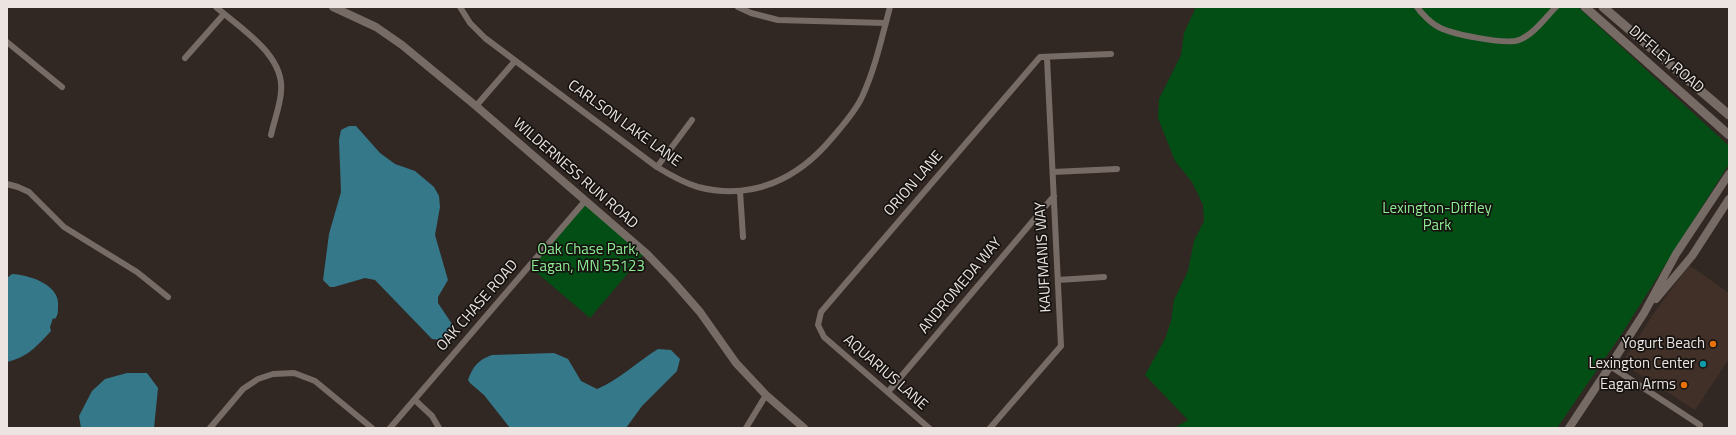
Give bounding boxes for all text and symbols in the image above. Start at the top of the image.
street label: DIFFLEY ROAD [1625,23,1707,97]
street label: CARLSON LAKE LANE [564,77,684,171]
street label: WILDERNESS RUN ROAD [509,115,641,233]
street label: ORION LANE [881,148,947,220]
park label: Lexington-Diffley Park [1382,200,1492,235]
street label: KAUFMANIS WAY [1032,201,1056,313]
street label: ANDROMEDA WAY [916,234,1006,338]
park label: Oak Chase Park, Eagan, MN 55123 [531,241,645,276]
street label: OAK CHASE ROAD [434,257,522,355]
street label: AQUARIUS LANE [839,332,931,414]
place label: Yogurt Beach [1622,335,1705,353]
marker: Yogurt Beach [1708,339,1718,349]
place label: Lexington Center [1588,355,1695,373]
marker: Lexington Center [1698,359,1708,369]
place label: Eagan Arms [1600,376,1676,394]
marker: Eagan Arms [1679,380,1689,390]

